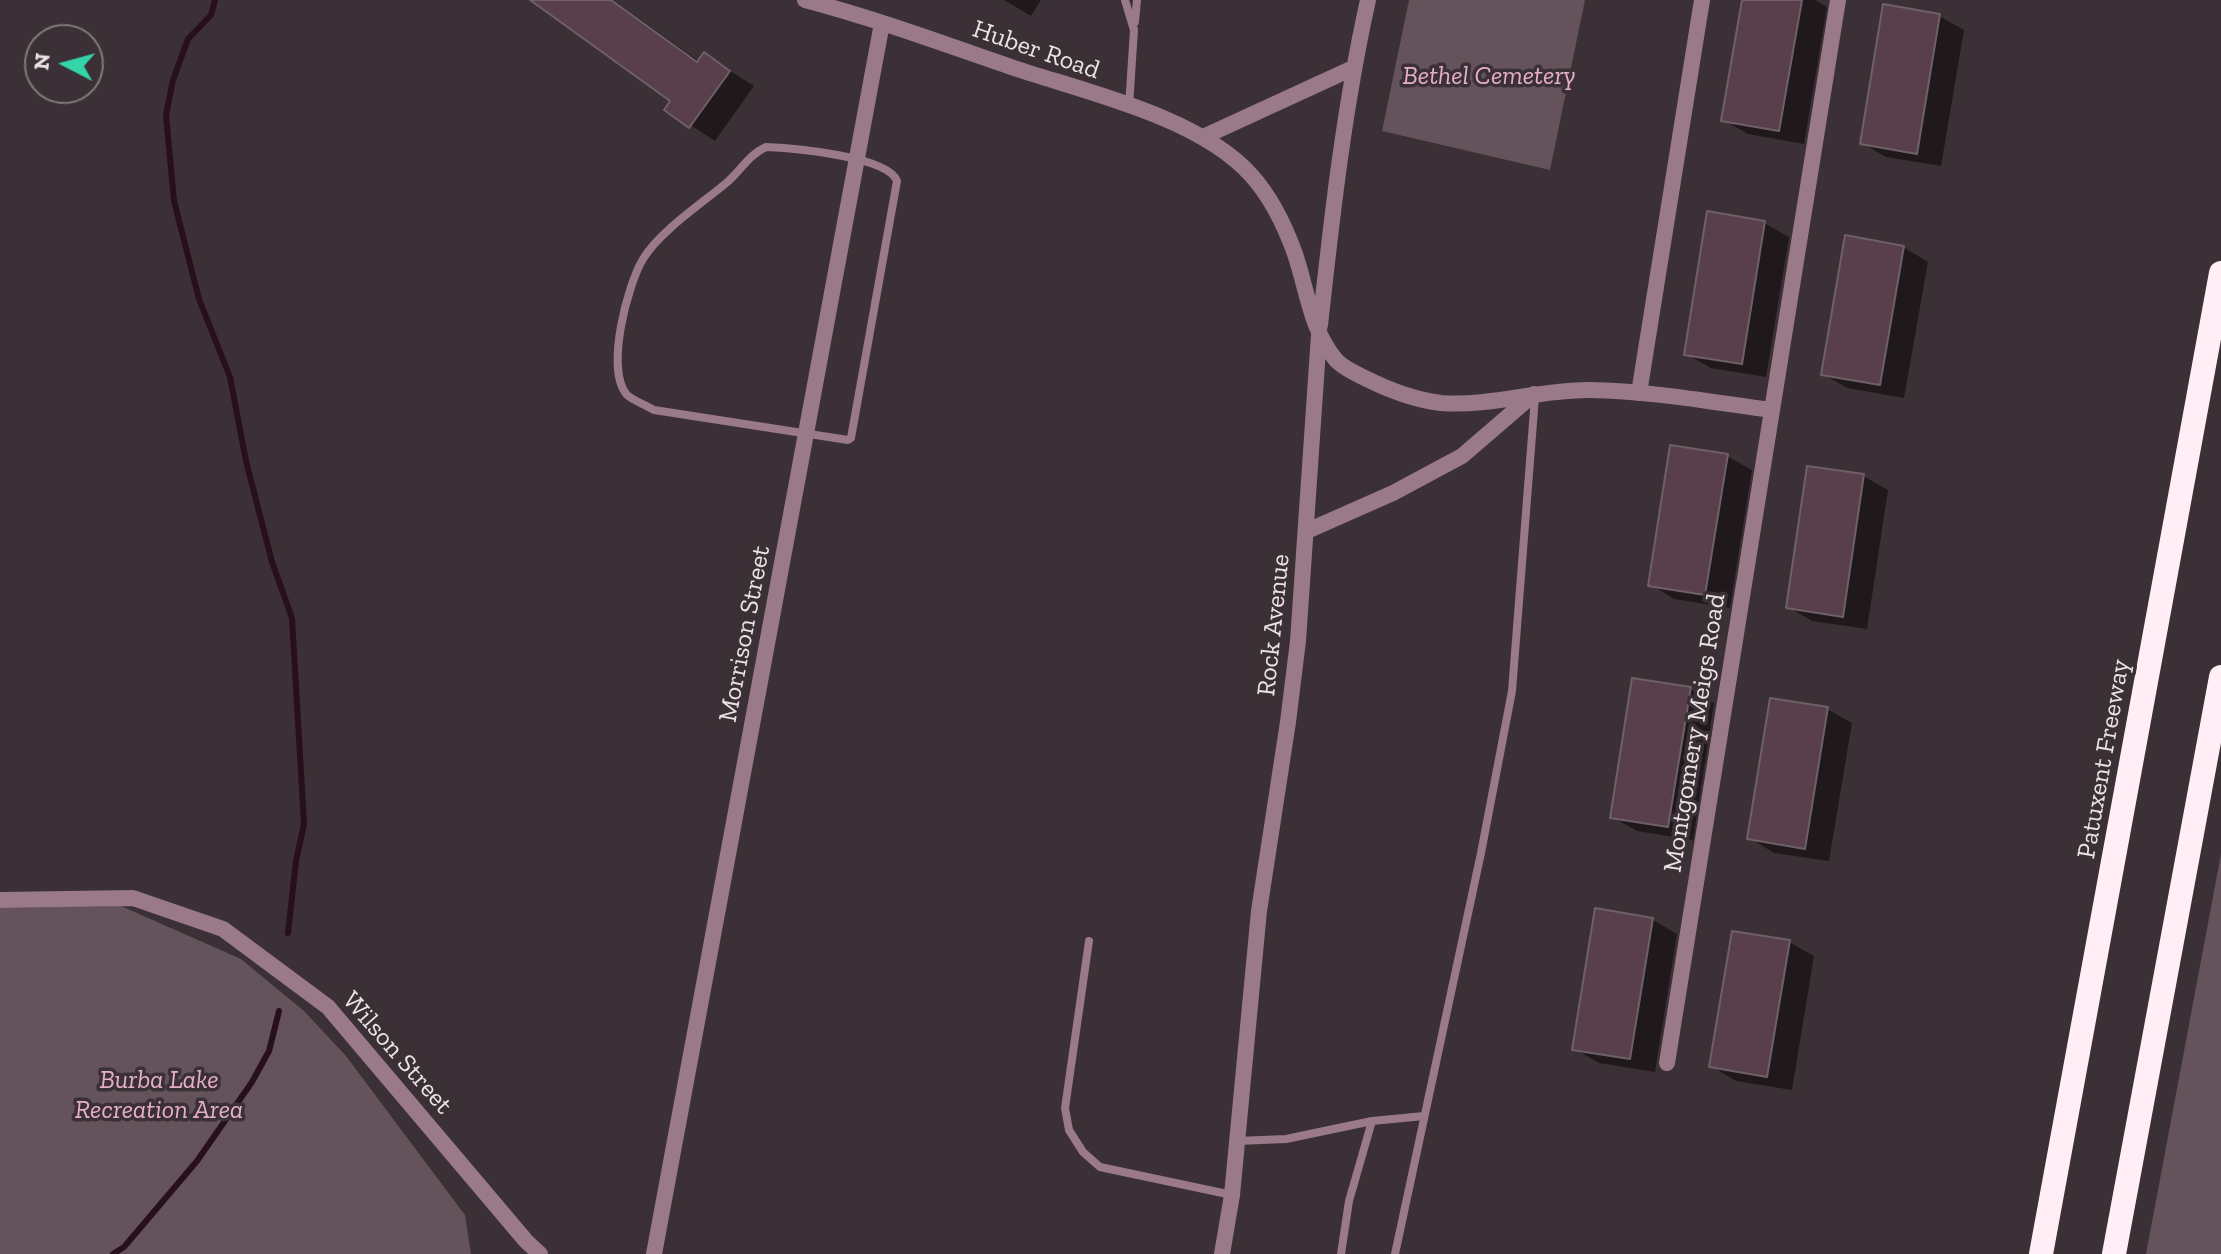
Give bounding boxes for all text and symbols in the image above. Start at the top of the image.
street label: Huber Road [968,14,1104,86]
north arrow [24,24,104,104]
text: N [27,52,56,71]
park label: Bethel Cemetery [1403,61,1575,93]
street label: Morrison Street [713,543,777,725]
street label: Rock Avenue [1251,552,1297,698]
street label: Montgomery Meigs Road [1658,591,1732,875]
street label: Patuxent Freeway [2071,657,2137,861]
street label: Wilson Street [335,985,459,1121]
park label: Burba Lake Recreation Area [75,1065,243,1126]

